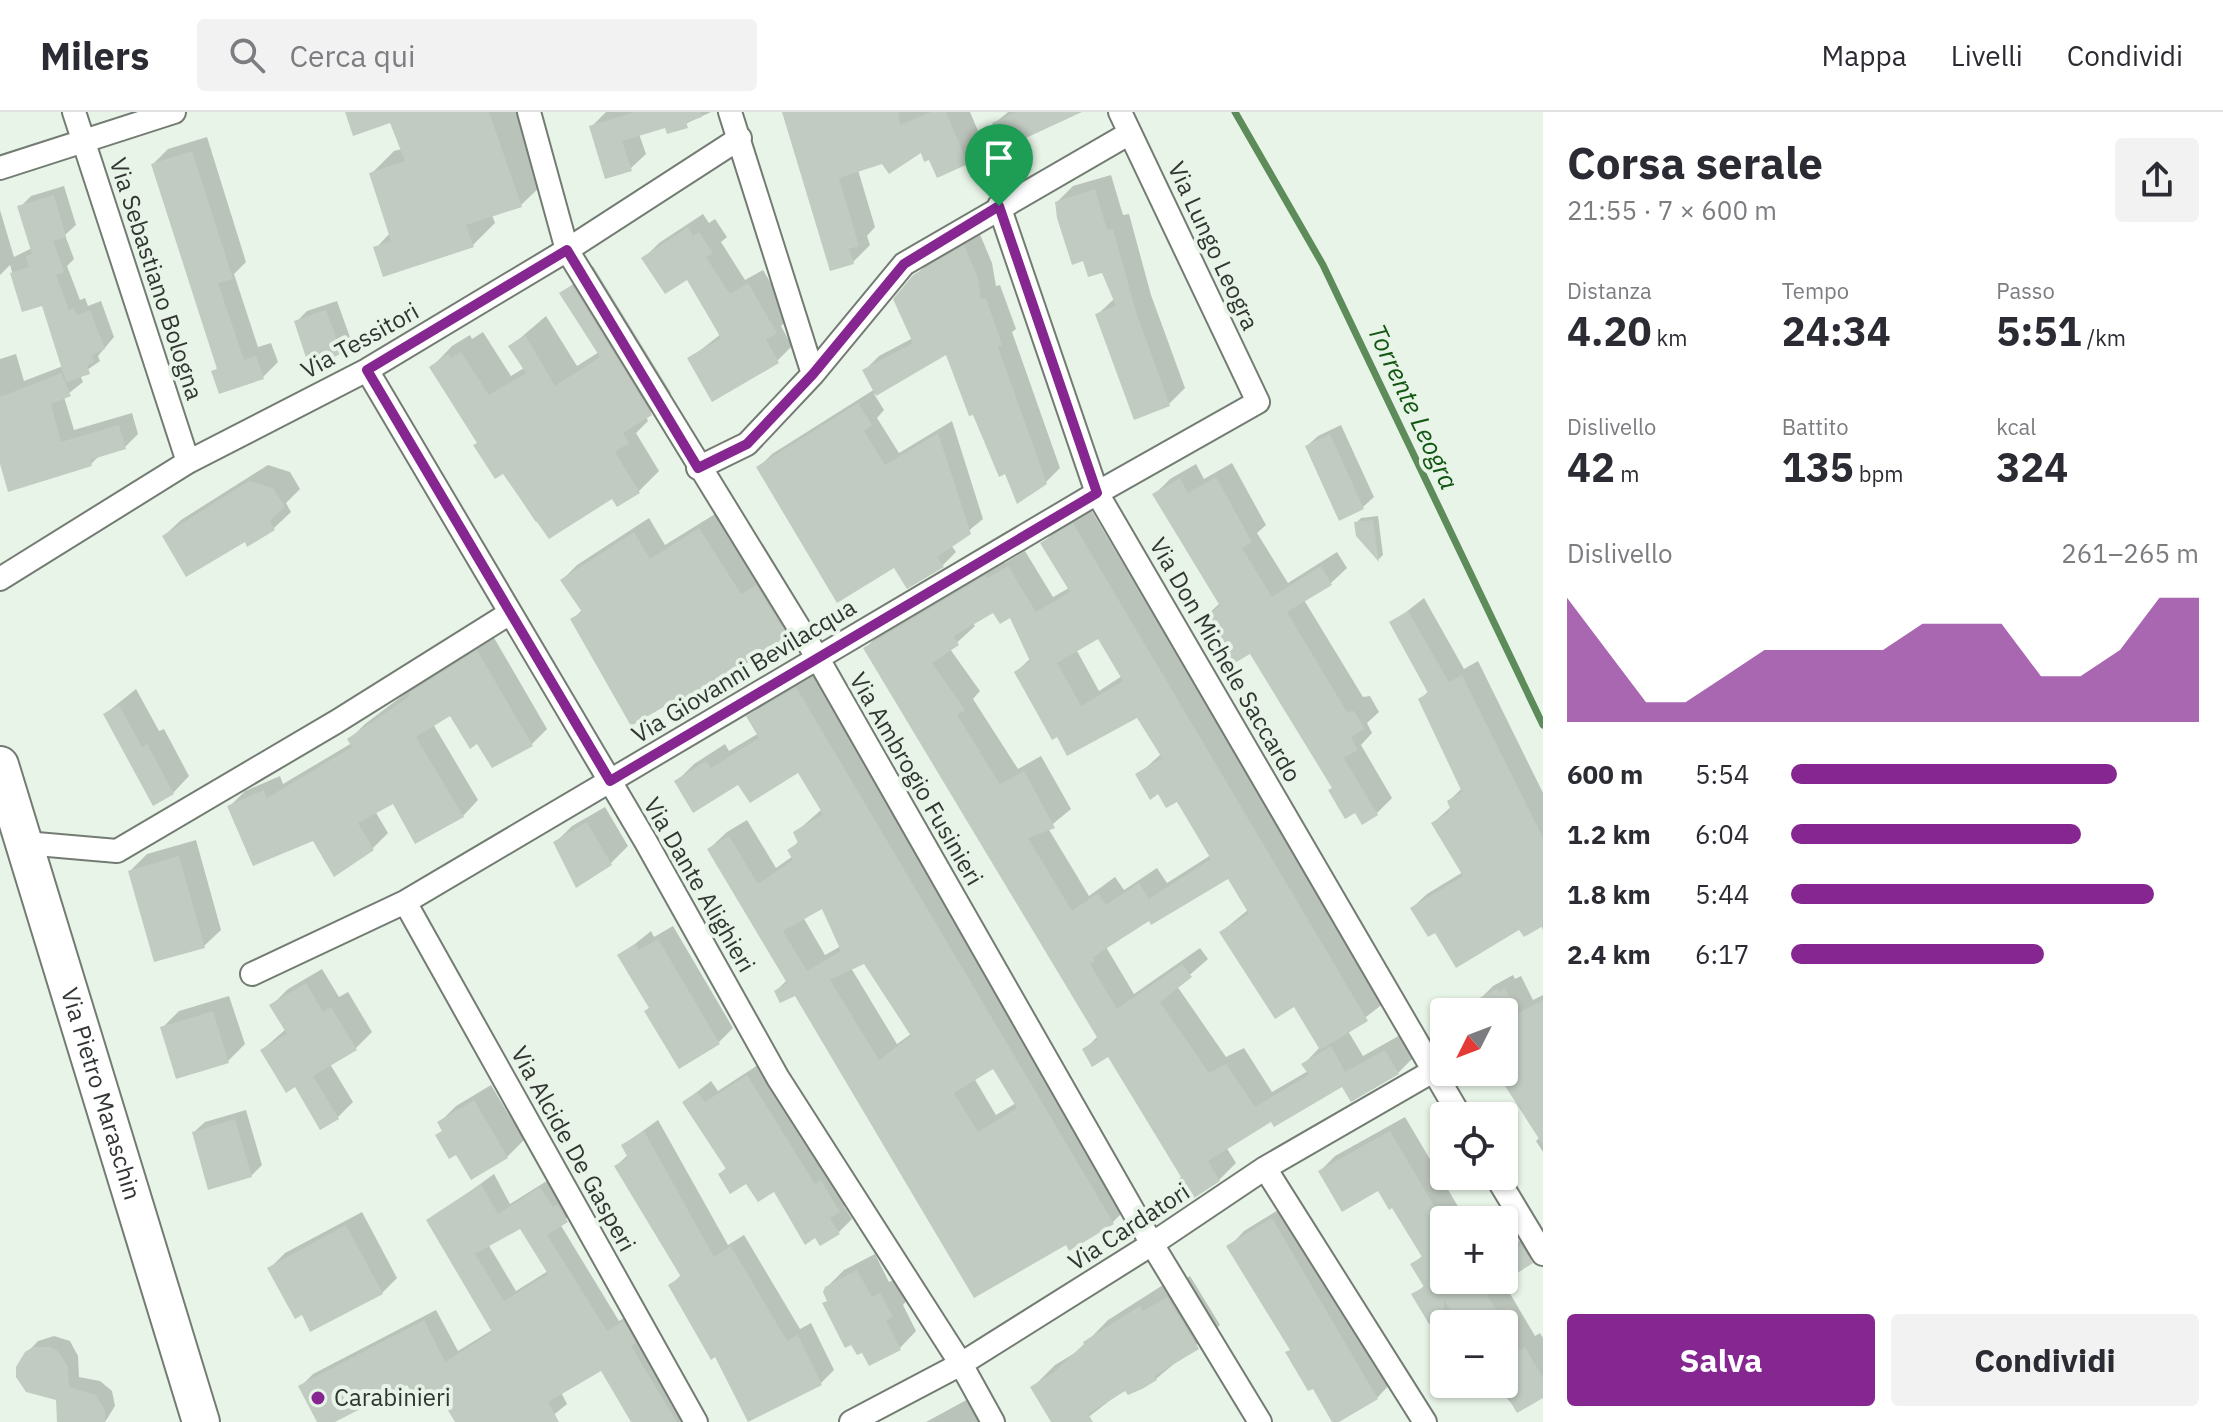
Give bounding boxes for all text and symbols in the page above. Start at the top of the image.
search box [197,19,757,91]
text: Milers [40,31,149,80]
icon: search [225,33,269,77]
text: Cerca qui [289,36,415,75]
text: Mappa [1822,37,1907,74]
text: Livelli [1951,37,2023,74]
text: Condividi [2067,37,2183,74]
pin [965,124,1033,206]
text: Corsa serale [1567,134,1823,191]
icon: arrive [977,136,1021,180]
button: share [2115,138,2199,222]
street label: Via Sebastiano Bologna [103,154,211,404]
street label: Via Lungo Leogra [1161,156,1267,335]
text: 21:55 · 7 × 600 m [1567,193,1777,227]
text: Distanza [1567,276,1652,305]
text: Tempo [1782,276,1849,305]
text: Passo [1996,276,2055,305]
street label: Via Tessitori [295,295,424,386]
text: 4.20 [1567,305,1651,357]
text: 24:34 [1782,305,1891,357]
text: 5:51 [1996,305,2082,357]
water label: Torrente Leogra [1361,318,1467,495]
text: km [1651,323,1687,352]
text: /km [2082,323,2126,352]
text: Dislivello [1567,412,1656,441]
text: Battito [1782,412,1848,441]
text: kcal [1996,412,2036,441]
text: 42 [1567,441,1615,493]
text: 135 [1782,441,1854,493]
text: 324 [1996,441,2068,493]
text: m [1615,459,1639,488]
text: bpm [1854,459,1904,488]
street label: Via Don Michele Saccardo [1143,531,1309,788]
text: Dislivello [1567,536,1673,570]
text: 261–265 m [2061,536,2199,570]
street label: Via Giovanni Bevilacqua [625,590,862,750]
street label: Via Ambrogio Fusinieri [843,666,991,891]
text: 600 m [1567,757,1643,791]
text: 5:54 [1695,757,1749,791]
street label: Via Dante Alighieri [637,791,763,978]
text: 1.2 km [1567,817,1651,851]
text: 6:04 [1695,817,1749,851]
text: 1.8 km [1567,877,1651,911]
text: 5:44 [1695,877,1749,911]
text: 2.4 km [1567,937,1651,971]
text: 6:17 [1695,937,1749,971]
street label: Via Pietro Maraschin [54,984,149,1204]
north arrow [1430,998,1518,1086]
map controls [1430,998,1518,1398]
street label: Via Alcide De Gasperi [504,1040,644,1257]
button: locate [1430,1102,1518,1190]
street label: Via Cardatori [1062,1175,1195,1277]
button: + [1430,1206,1518,1294]
button: − [1430,1310,1518,1398]
button: Salva [1567,1314,1875,1406]
button: Condividi [1891,1314,2199,1406]
place label: Carabinieri [334,1381,451,1413]
marker: Carabinieri [309,1389,327,1407]

